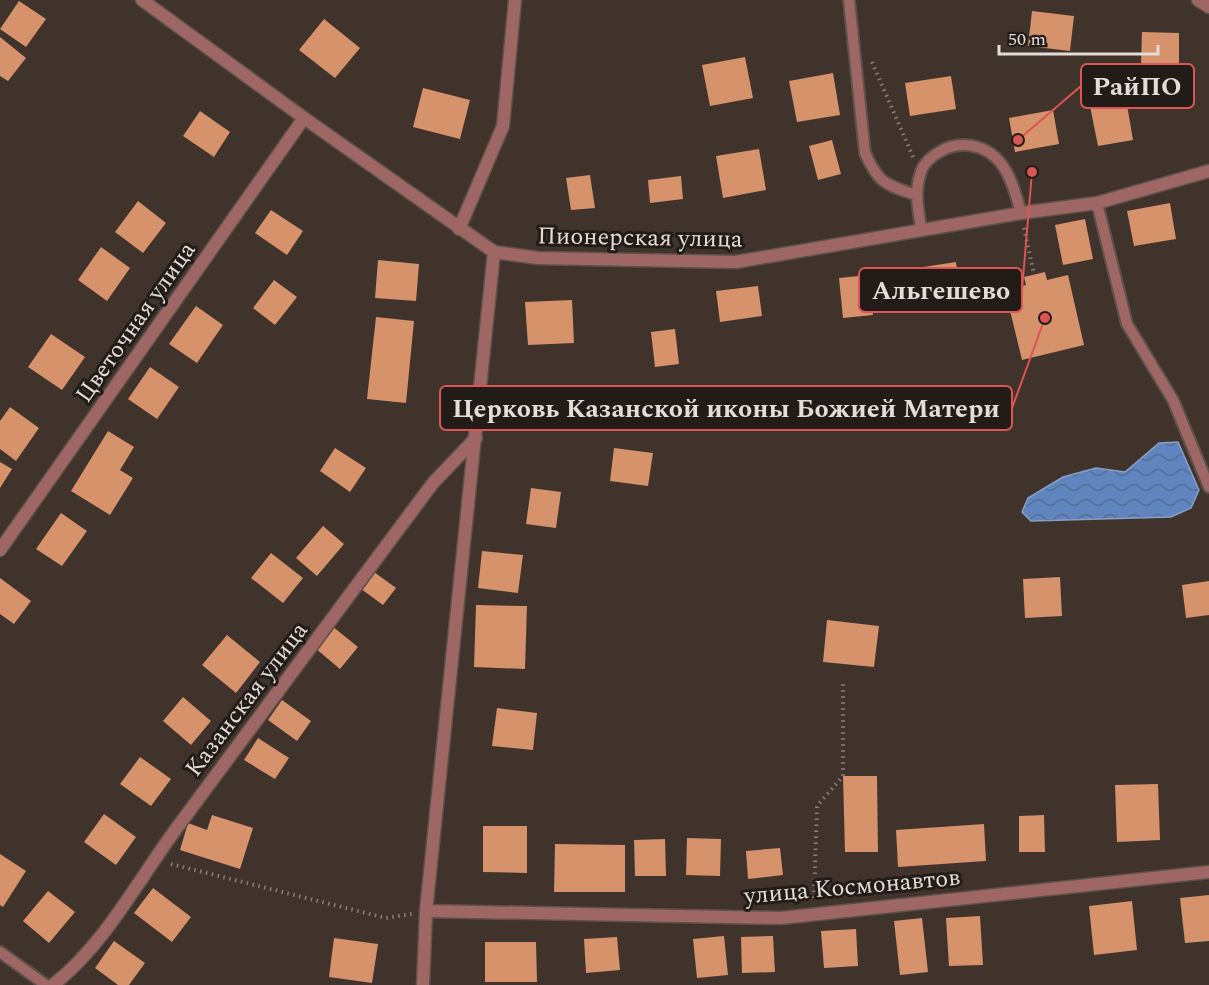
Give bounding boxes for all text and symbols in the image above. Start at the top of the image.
scale bar [999,18,1158,56]
text: 50 m [1008,26,1046,53]
callout: РайПО [1081,64,1194,108]
text: РайПО [1092,67,1182,107]
street label: Пионерская улица [537,218,743,258]
street label: Цветочная улица [67,234,205,411]
callout: Альгешево [859,268,1022,312]
text: Альгешево [872,271,1010,311]
callout: Церковь Казанской иконы Божией Матери [440,386,1012,430]
text: Церковь Казанской иконы Божией Матери [452,389,1000,429]
street label: Казанская улица [177,614,317,785]
street label: улица Космонавтов [742,860,962,914]

